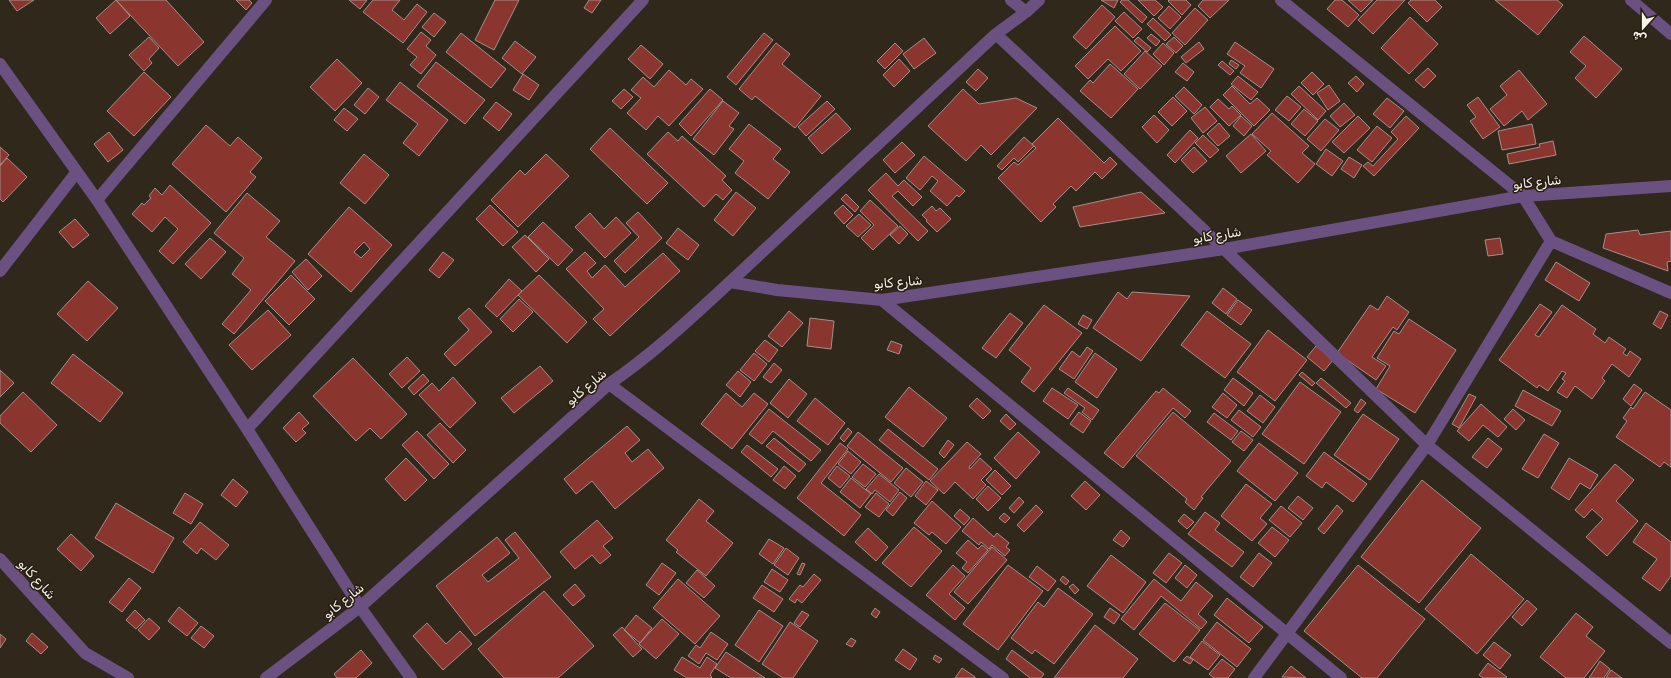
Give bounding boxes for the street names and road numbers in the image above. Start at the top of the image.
street label: شارع كابو [1512,172,1562,194]
street label: شارع كابو [1192,224,1243,248]
street label: شارع كابو [873,272,923,294]
street label: شارع كابو [562,366,611,410]
street label: شارع كابو [14,556,59,603]
street label: شارع كابو [319,580,368,624]

